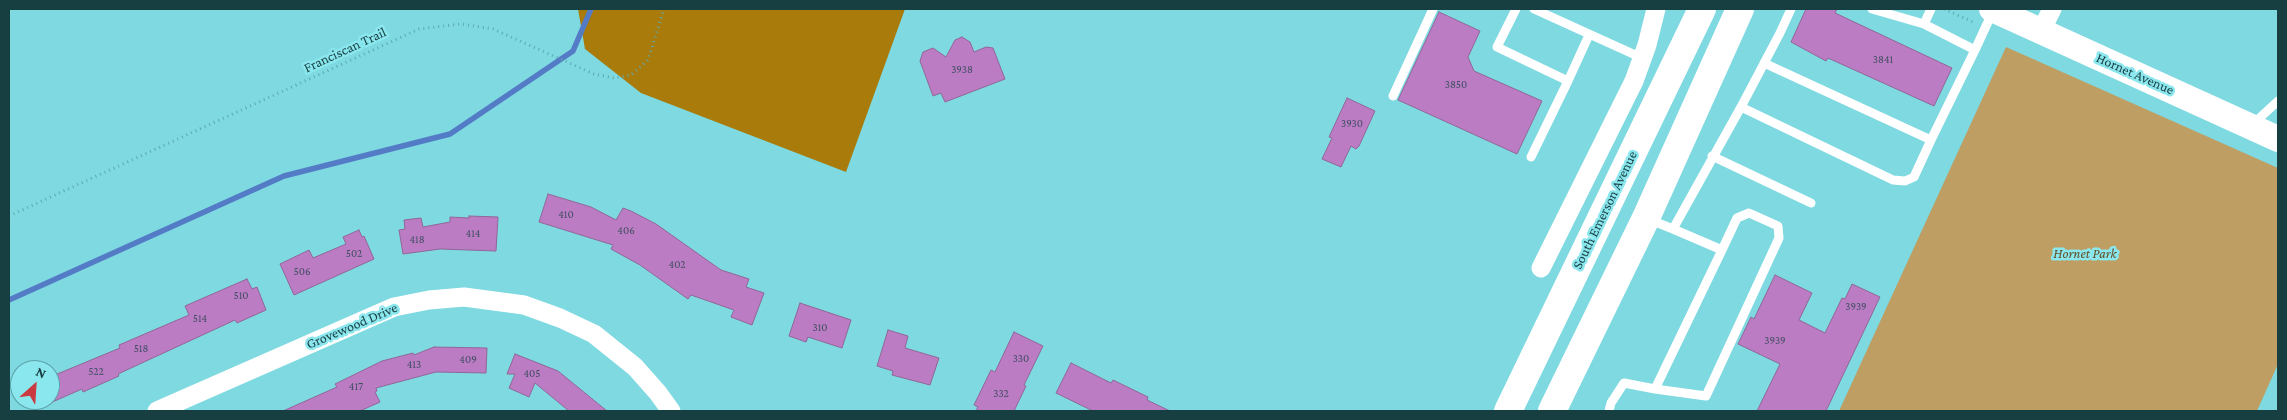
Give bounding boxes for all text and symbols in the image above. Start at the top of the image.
street label: Franciscan Trail [301,24,389,76]
street label: Hornet Avenue [2094,49,2176,99]
house number: 3841 [1873,53,1893,67]
house number: 3938 [951,63,973,77]
house number: 3850 [1445,78,1467,92]
house number: 3930 [1341,117,1363,131]
street label: South Emerson Avenue [1569,148,1641,272]
house number: 410 [558,208,574,222]
house number: 406 [617,224,635,238]
house number: 414 [466,227,480,241]
house number: 418 [409,233,425,247]
park label: Hornet Park [2053,246,2117,262]
house number: 502 [346,247,362,261]
house number: 402 [669,258,685,272]
house number: 506 [294,265,310,279]
house number: 510 [233,289,249,303]
street label: Grovewood Drive [304,299,400,353]
house number: 3939 [1845,300,1867,314]
house number: 514 [193,312,207,326]
house number: 310 [812,321,828,335]
house number: 3939 [1764,334,1786,348]
house number: 518 [134,342,148,356]
house number: 330 [1013,352,1029,366]
house number: 409 [459,353,477,367]
house number: 413 [407,358,421,372]
north arrow [10,360,60,410]
text: N [33,363,49,382]
house number: 522 [88,365,104,379]
house number: 405 [523,367,541,381]
house number: 417 [349,380,363,394]
house number: 332 [993,387,1009,401]

